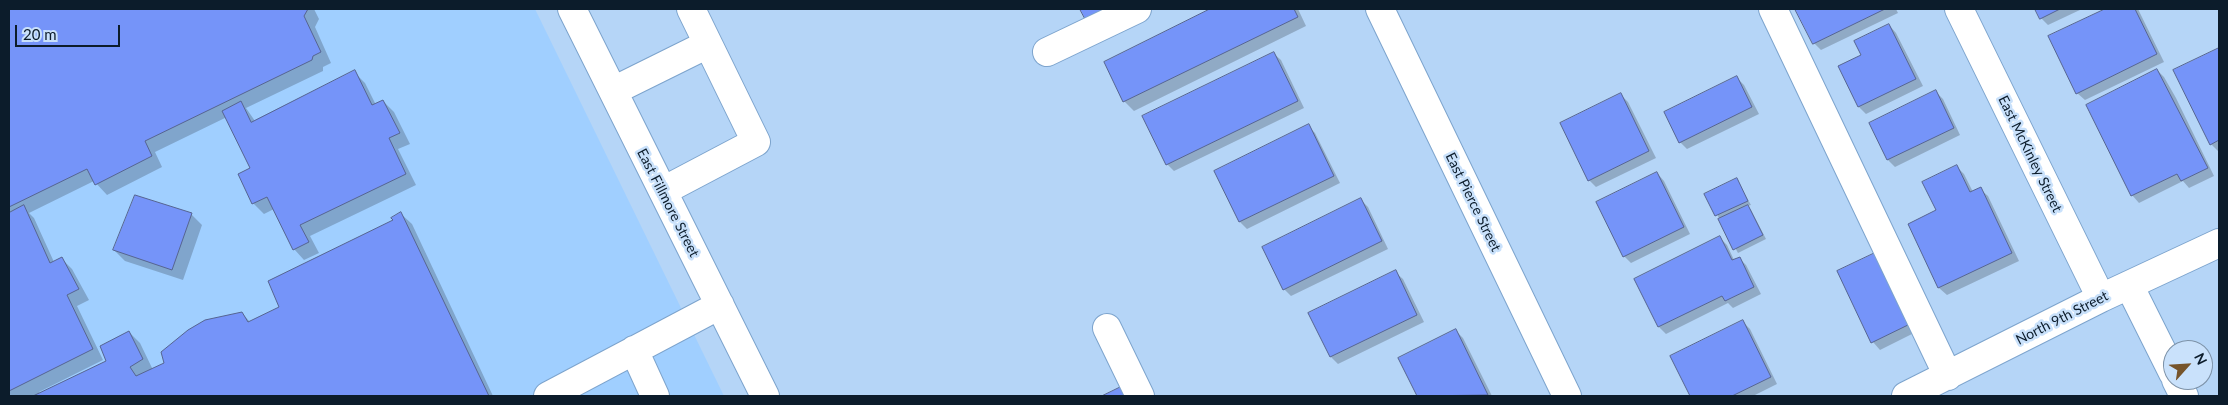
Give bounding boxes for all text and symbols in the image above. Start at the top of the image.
scale bar [18,15,122,47]
text: 20 m [23,25,57,43]
street label: East McKinley Street [1994,93,2066,215]
street label: East Fillmore Street [633,146,703,260]
street label: East Pierce Street [1442,150,1504,254]
street label: North 9th Street [2013,288,2111,348]
north arrow [2163,340,2213,390]
text: N [2191,350,2211,367]

